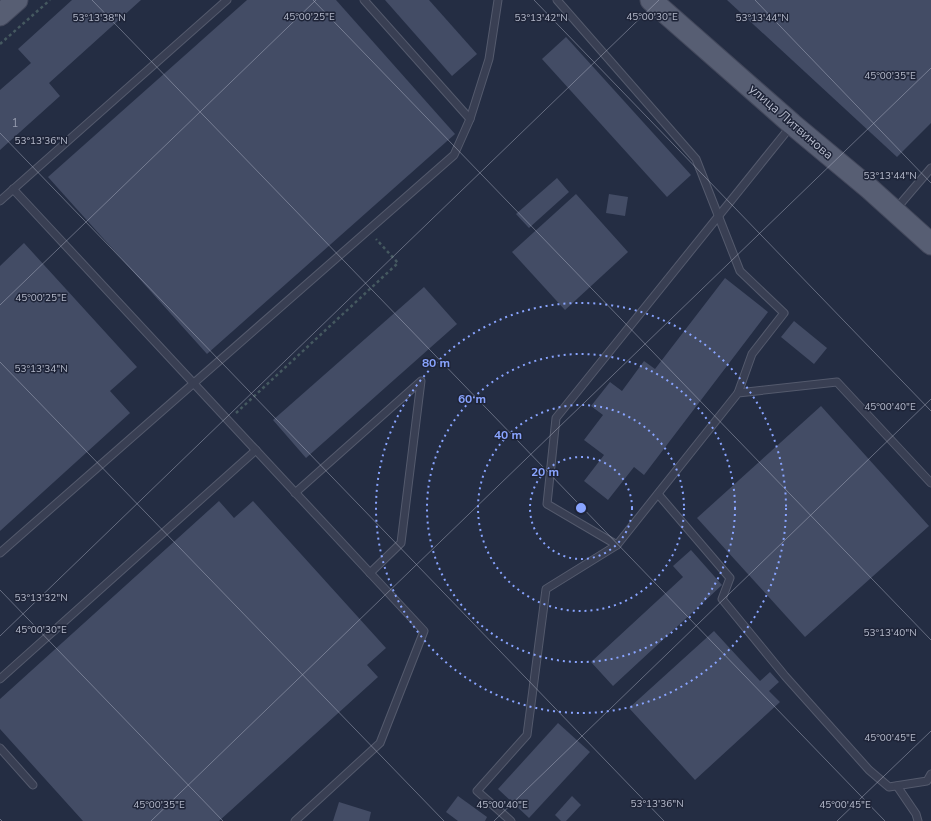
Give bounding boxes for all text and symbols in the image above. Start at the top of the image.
text: 45°00'25"E [283,10,335,24]
text: 45°00'30"E [626,10,678,24]
text: 53°13'38"N [72,11,126,25]
text: 53°13'42"N [514,11,568,25]
text: 53°13'44"N [735,11,789,25]
text: 45°00'35"E [864,69,916,83]
street label: улица Литвинова [745,80,837,164]
house number: 1 [12,116,18,131]
text: 53°13'36"N [14,134,68,148]
text: 53°13'44"N [863,169,917,183]
text: 45°00'25"E [15,291,67,305]
text: 80 m [422,355,450,371]
text: 53°13'34"N [14,362,68,376]
text: 60 m [458,391,486,407]
text: 45°00'40"E [864,400,916,414]
text: 40 m [494,427,522,443]
text: 20 m [531,464,559,480]
centre of rings [574,501,588,515]
text: 53°13'32"N [14,591,68,605]
text: 45°00'30"E [15,623,67,637]
text: 53°13'40"N [863,626,917,640]
text: 45°00'45"E [864,731,916,745]
text: 53°13'36"N [630,797,684,811]
text: 45°00'35"E [133,798,185,812]
text: 45°00'40"E [476,798,528,812]
text: 45°00'45"E [819,798,871,812]

